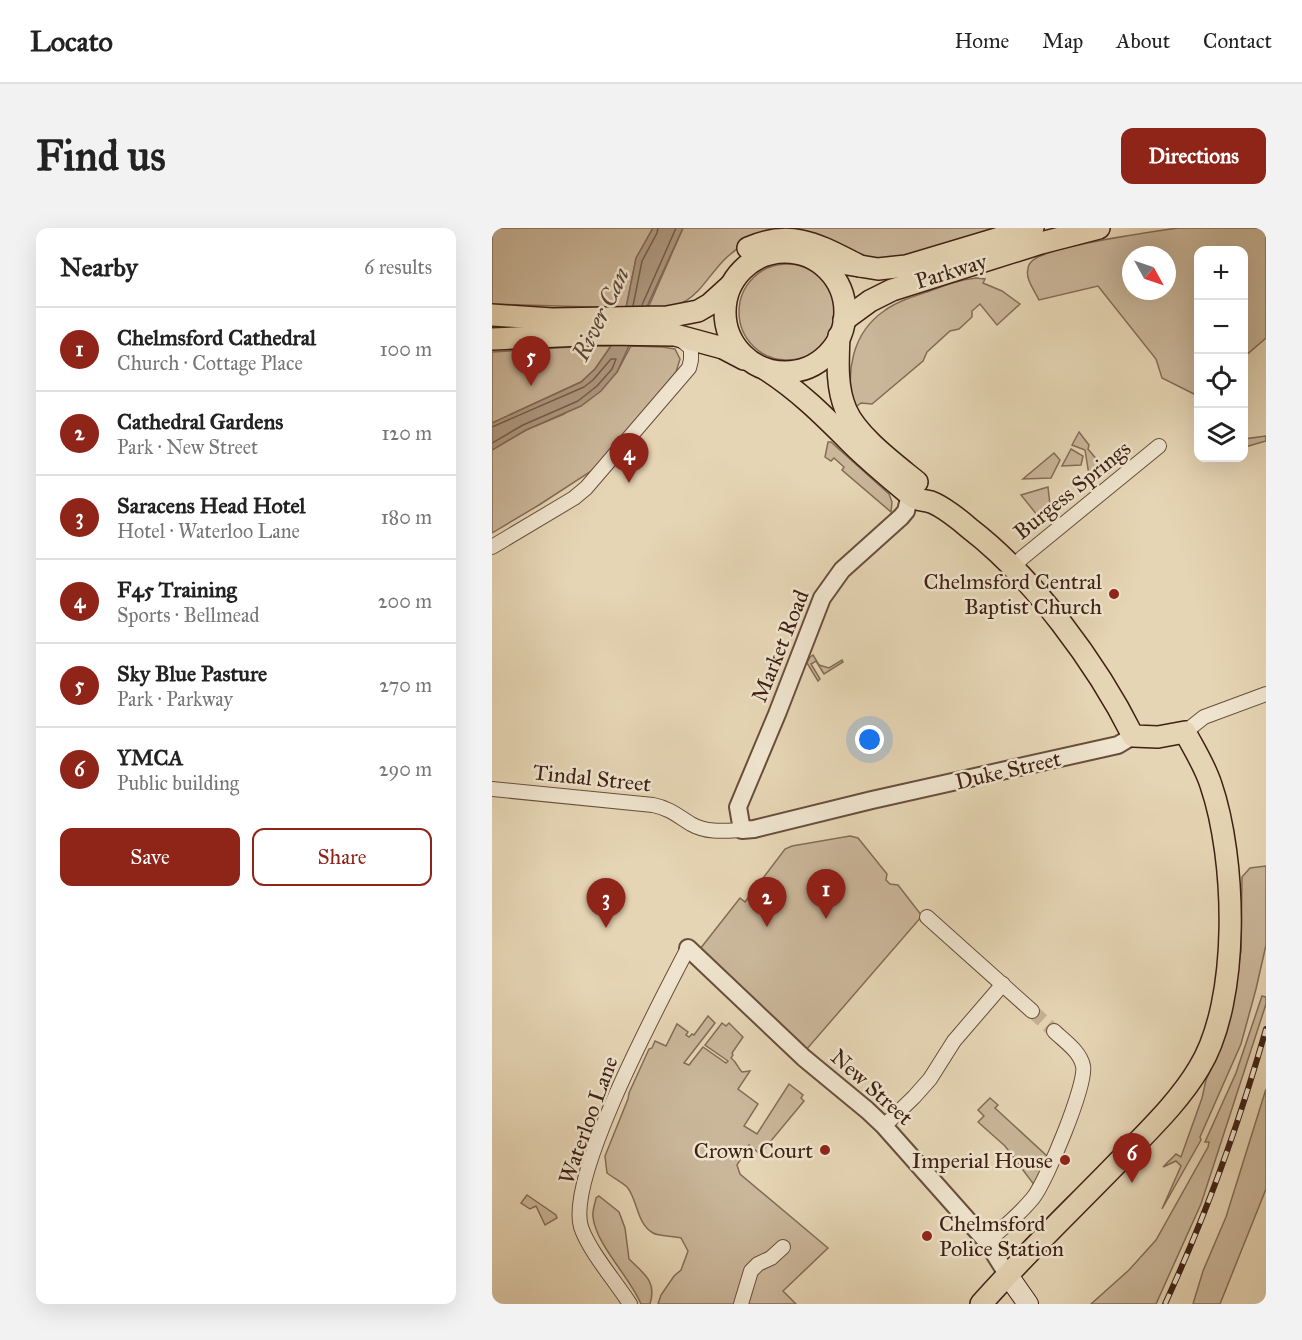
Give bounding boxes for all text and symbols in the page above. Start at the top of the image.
text: Locato [30,24,113,59]
text: Home [954,28,1009,54]
text: Map [1042,28,1083,54]
text: About [1116,28,1170,54]
text: Contact [1203,28,1272,54]
button: Directions [1121,128,1266,184]
text: Find us [36,130,166,182]
north arrow [1122,246,1176,300]
map controls [1194,246,1248,462]
button: + [1194,246,1248,300]
street label: Parkway [912,247,991,295]
text: Nearby [60,251,138,283]
text: 6 results [364,255,432,279]
water label: River Can [565,262,637,366]
button: − [1194,300,1248,354]
text: Chelmsford Cathedral [117,324,316,351]
pin: 5 [512,336,550,386]
text: 1 [76,337,83,361]
text: 100 m [380,337,432,361]
text: Church · Cottage Place [117,351,303,375]
button: locate [1194,354,1248,408]
text: Cathedral Gardens [117,408,283,435]
button: layers [1194,408,1248,462]
text: 2 [75,421,84,445]
text: 120 m [381,421,432,445]
pin: 4 [610,434,648,483]
text: Park · New Street [117,435,258,459]
street label: Burgess Springs [1008,435,1136,545]
text: Saracens Head Hotel [117,492,306,519]
text: 3 [76,505,84,529]
text: 180 m [381,505,432,529]
text: Hotel · Waterloo Lane [117,519,300,543]
place label: Chelmsford Central Baptist Church [924,568,1102,620]
text: F45 Training [117,576,237,603]
street label: Market Road [745,586,815,706]
marker: Chelmsford Central Baptist Church [1107,587,1121,601]
text: 4 [74,589,85,613]
text: 200 m [378,589,432,613]
text: Sports · Bellmead [117,603,259,627]
text: Sky Blue Pasture [117,660,267,687]
text: 5 [75,673,84,697]
text: 270 m [379,673,432,697]
text: Park · Parkway [117,687,233,711]
your location [855,725,884,754]
text: YMCA [117,744,183,771]
street label: Duke Street [953,745,1064,795]
text: 6 [74,757,85,781]
text: 290 m [379,757,432,781]
street label: Tindal Street [532,758,653,798]
text: Public building [117,771,239,795]
button: Save [60,828,240,886]
button: Share [252,828,432,886]
pin: 1 [806,870,846,919]
pin: 3 [586,878,626,928]
pin: 2 [748,878,786,927]
street label: New Street [825,1043,919,1131]
street label: Waterloo Lane [552,1052,624,1188]
pin: 6 [1112,1134,1152,1183]
place label: Crown Court [694,1137,813,1164]
marker: Crown Court [818,1143,832,1157]
place label: Imperial House [912,1147,1053,1174]
marker: Imperial House [1058,1153,1072,1167]
place label: Chelmsford Police Station [939,1210,1064,1262]
marker: Chelmsford Police Station [920,1229,934,1243]

